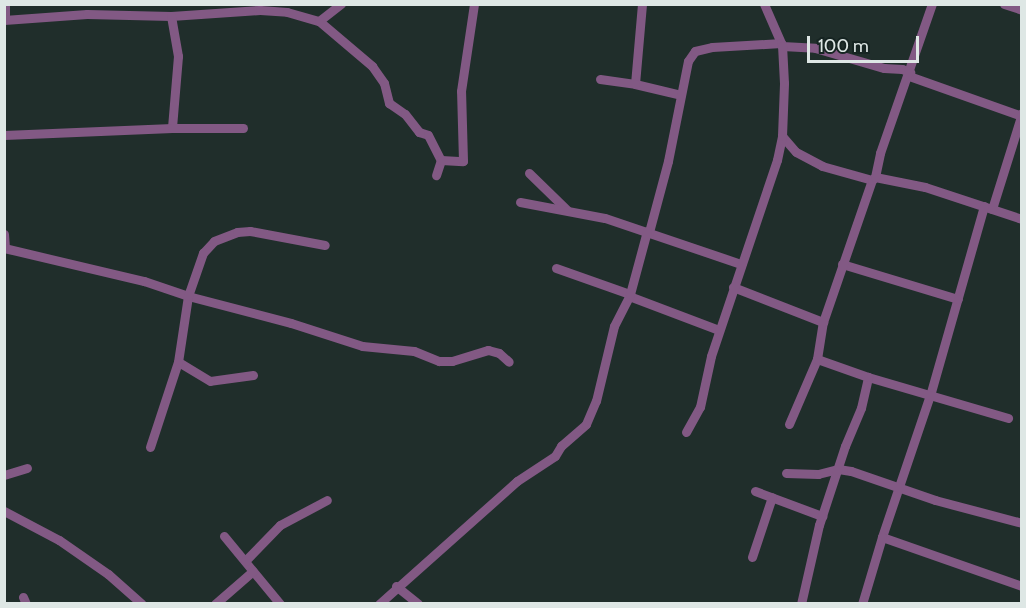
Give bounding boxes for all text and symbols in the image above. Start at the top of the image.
scale bar [810,24,922,62]
text: 100 m [818,35,869,57]

